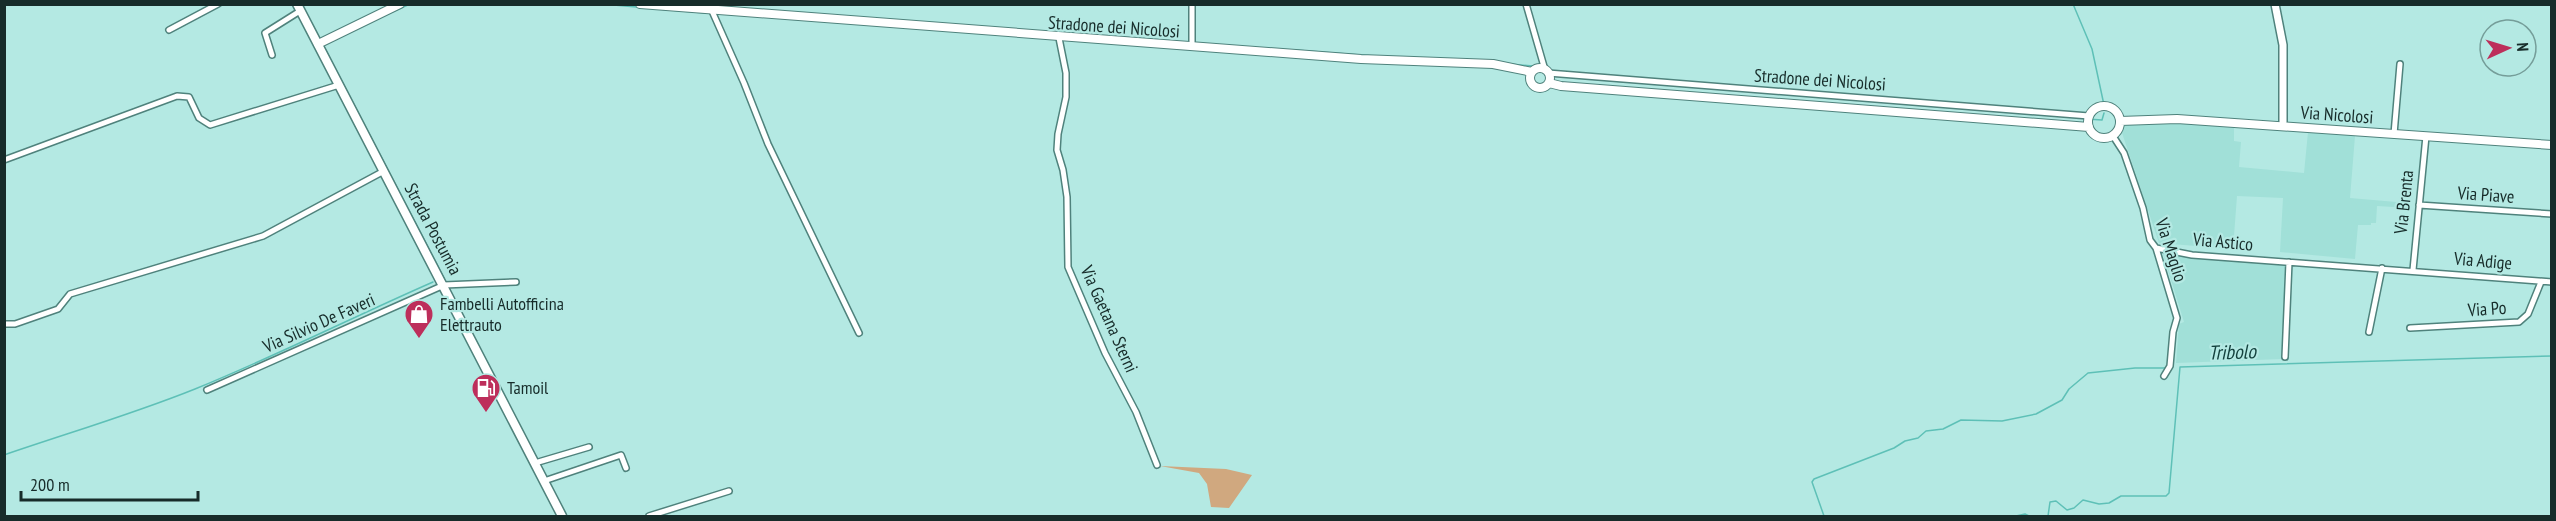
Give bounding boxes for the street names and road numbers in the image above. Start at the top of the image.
street label: Stradone dei Nicolosi [1047,10,1181,43]
street label: Stradone dei Nicolosi [1753,63,1887,96]
street label: Via Nicolosi [2299,100,2374,129]
street label: Via Brenta [2389,169,2418,236]
street label: Strada Postumia [400,179,467,279]
street label: Via Piave [2456,181,2515,208]
street label: Via Maglio [2150,214,2193,285]
street label: Via Astico [2191,227,2254,256]
street label: Via Adige [2452,246,2513,274]
street label: Via Gaetana Sterni [1075,261,1143,376]
street label: Via Silvio De Faveri [258,288,378,358]
street label: Via Po [2466,296,2507,321]

